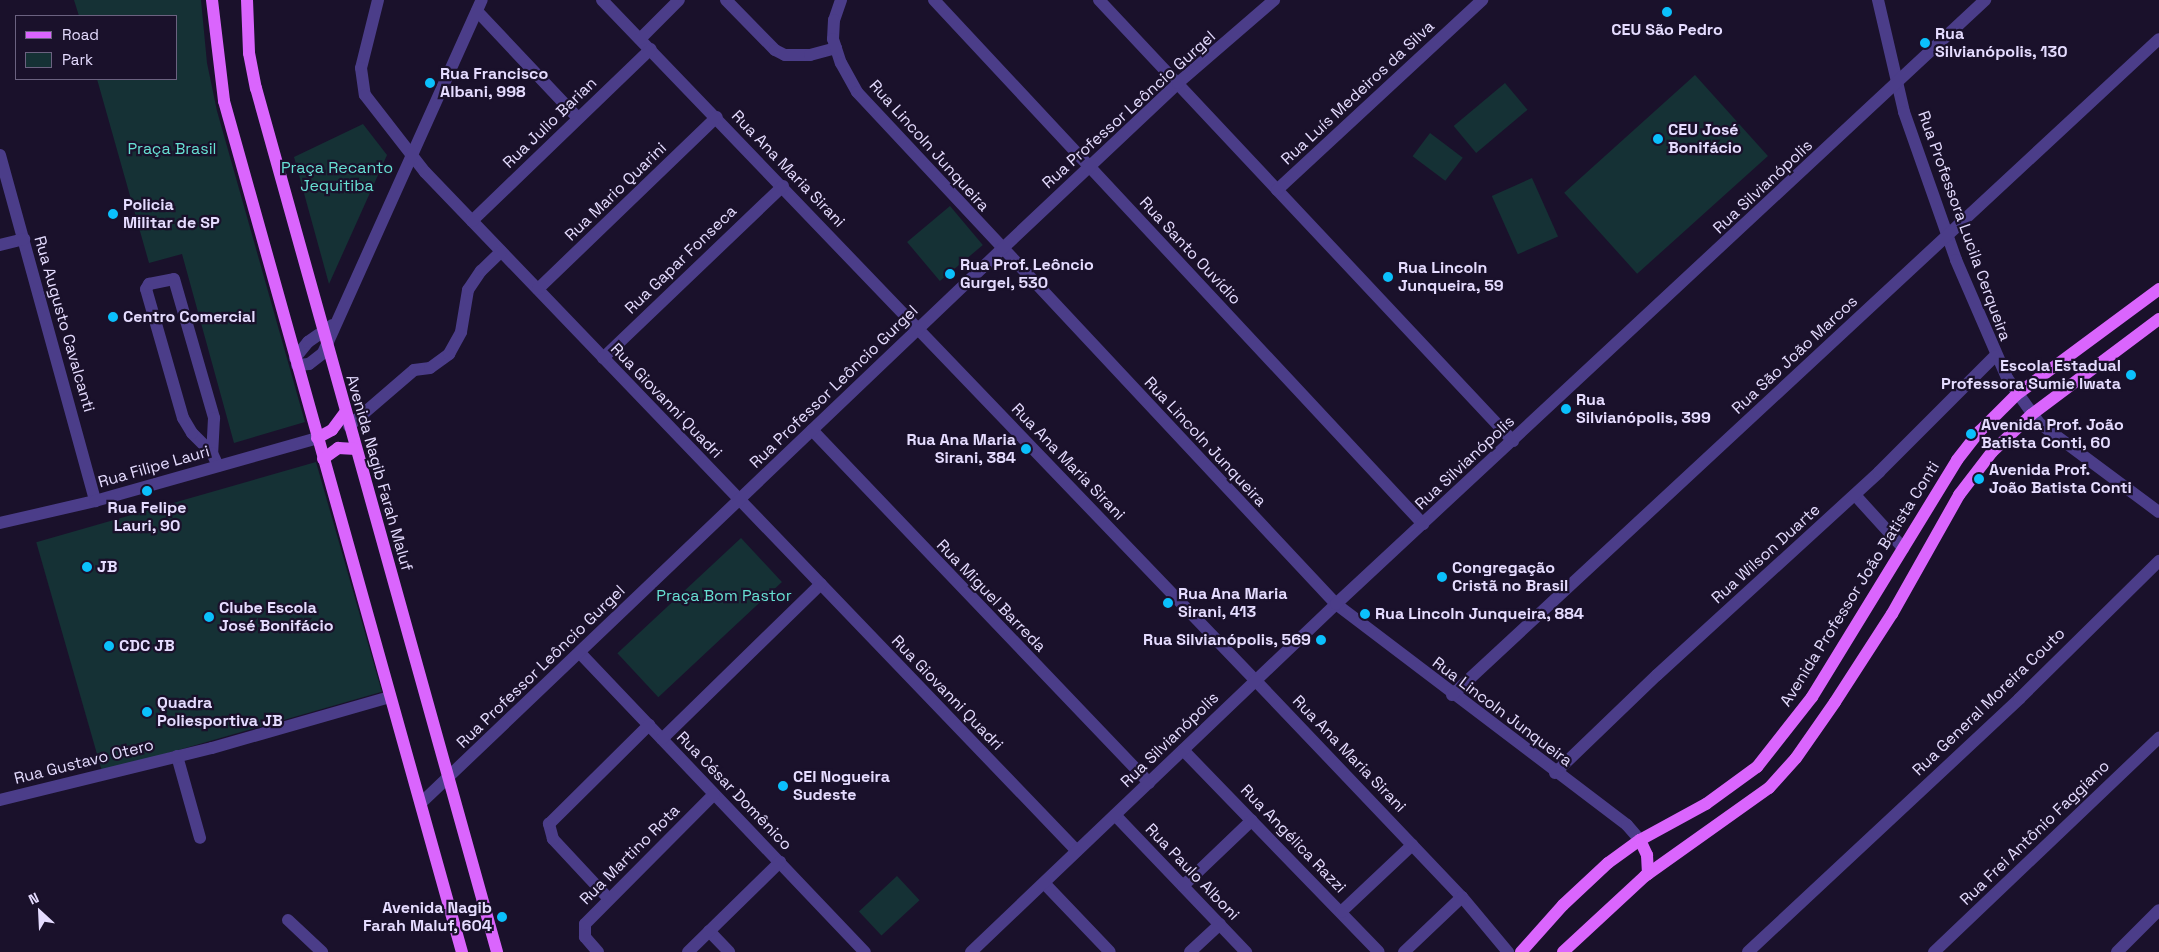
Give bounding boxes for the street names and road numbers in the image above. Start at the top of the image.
street label: Rua Luís Medeiros da Silva [1278,17,1438,169]
street label: Rua Professor Leôncio Gurgel [1038,27,1220,193]
street label: Rua Julio Barian [499,73,601,173]
street label: Rua Lincoln Junqueira [865,76,993,216]
street label: Rua Ana Maria Sirani [727,107,849,231]
street label: Rua Professora Lucila Cerqueira [1913,108,2015,344]
street label: Rua Silvianópolis [1709,136,1817,238]
street label: Rua Mario Quarini [561,139,671,245]
street label: Rua Santo Ouvídio [1135,193,1245,309]
street label: Rua Gapar Fonseca [621,202,741,318]
street label: Rua Augusto Cavalcanti [30,234,98,414]
street label: Rua São João Marcos [1728,292,1862,418]
street label: Rua Professor Leôncio Gurgel [746,301,922,473]
street label: Rua Giovanni Quadri [606,340,726,462]
street label: Avenida Nagib Farah Maluf [342,373,416,573]
street label: Rua Lincoln Junqueira [1140,373,1270,511]
street label: Rua Ana Maria Sirani [1007,400,1129,524]
street label: Rua Silvianópolis [1411,412,1519,514]
street label: Rua Filipe Lauri [96,442,212,492]
street label: Avenida Professor João Batista Conti [1776,458,1944,710]
street label: Rua Wilson Duarte [1708,500,1824,608]
street label: Rua Miguel Barreda [932,536,1050,656]
street label: Rua Professor Leôncio Gurgel [453,581,629,753]
street label: Rua General Moreira Couto [1909,624,2069,780]
street label: Rua Giovanni Quadri [887,632,1007,754]
street label: Rua Lincoln Junqueira [1428,653,1576,771]
street label: Rua Silvianópolis [1117,688,1223,792]
street label: Rua Ana Maria Sirani [1288,692,1410,816]
street label: Rua César Domênico [672,728,796,854]
street label: Rua Gustavo Otero [12,735,156,789]
street label: Rua Frei Antônio Faggiano [1956,757,2114,909]
street label: Rua Angélica Razzi [1236,781,1350,897]
street label: Rua Martino Rota [576,801,684,909]
street label: Rua Paulo Alboni [1141,820,1243,924]

